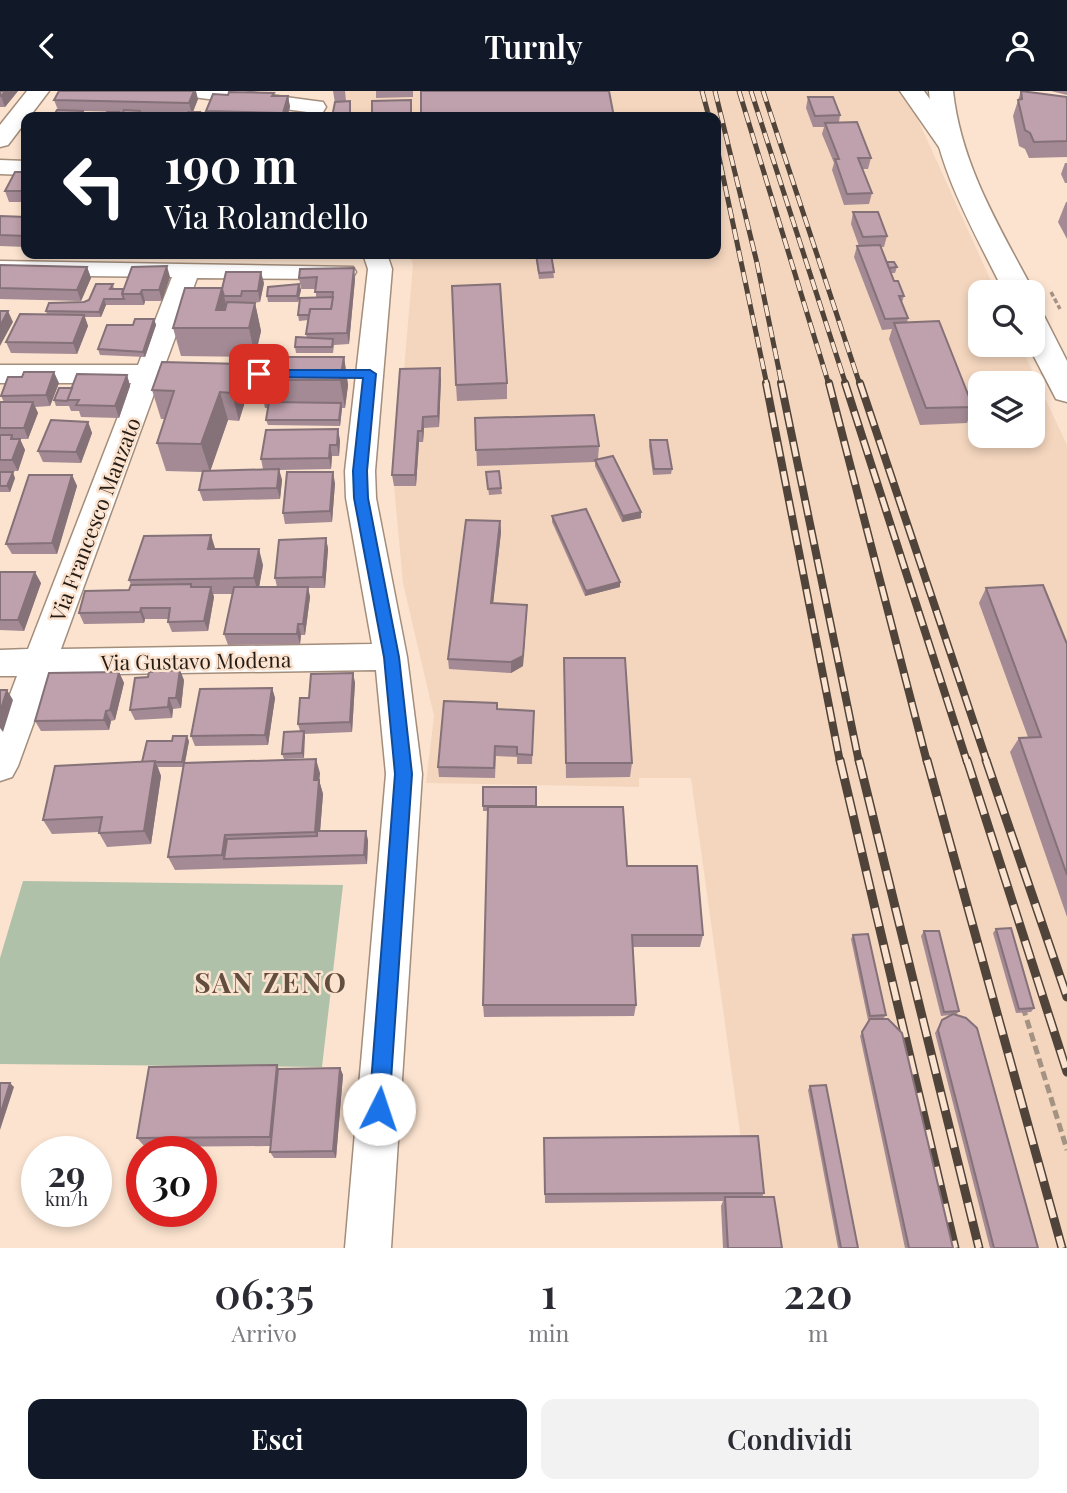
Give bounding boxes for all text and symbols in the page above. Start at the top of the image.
text: Turnly [484,24,583,67]
icon: back [28,27,66,65]
icon: person [1001,27,1039,65]
text: 190 m [164,131,297,196]
icon: left [49,140,140,231]
text: Via Rolandello [164,194,369,237]
map controls [968,280,1045,448]
button: search [968,280,1045,357]
pin [229,344,289,404]
icon: arrive [240,355,278,393]
button: layers [968,371,1045,448]
street label: Via Francesco Manzato [42,413,146,626]
street label: Via Gustavo Modena [100,644,292,676]
district label: SAN ZENO [194,963,348,1000]
position arrow [342,1072,416,1146]
speed limit sign: 30 [126,1136,217,1227]
text: 29 [48,1149,85,1196]
text: km/h [45,1187,88,1211]
text: 06:35 [214,1264,314,1320]
text: 1 [541,1264,557,1320]
text: 220 [784,1264,853,1320]
text: Arrivo [232,1317,297,1348]
text: min [528,1317,569,1348]
text: m [808,1317,828,1348]
button: Esci [28,1399,527,1479]
button: Condividi [541,1399,1039,1479]

